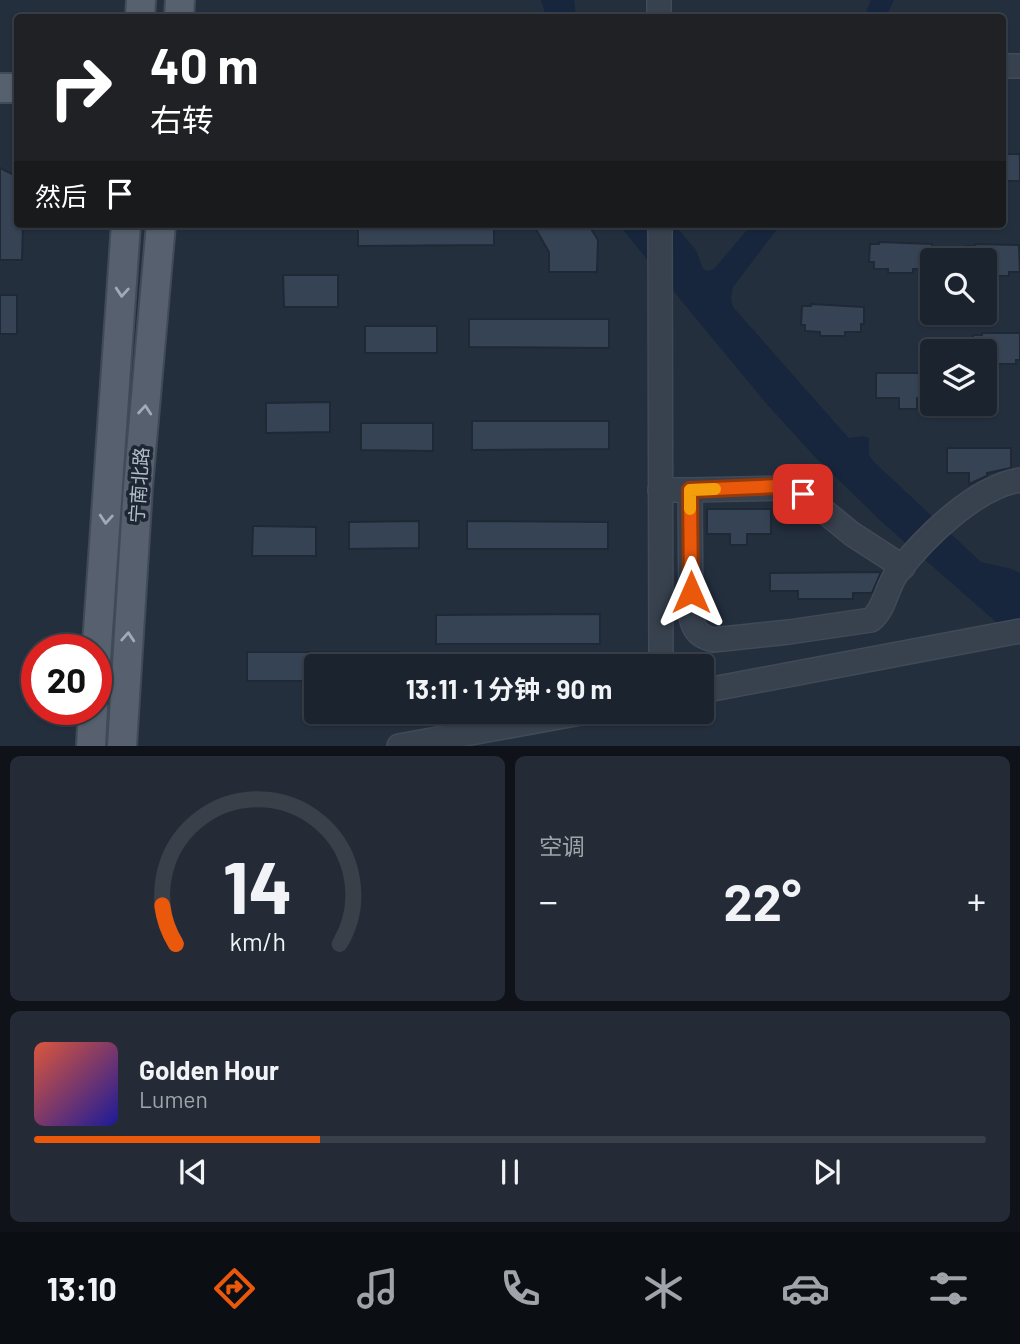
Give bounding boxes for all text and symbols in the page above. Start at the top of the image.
text: 40 m [150,35,258,94]
icon: right [35,42,126,133]
text: 右转 [150,100,214,138]
icon: arrive [101,175,139,213]
text: 然后 [35,180,87,211]
map controls [920,248,997,416]
button: search [920,248,997,325]
one-way arrow [115,287,130,298]
button: layers [920,339,997,416]
one-way arrow [137,404,152,415]
street label: 宁南北路 [124,446,153,524]
pin [773,464,833,524]
icon: arrive [784,475,822,513]
one-way arrow [99,514,114,525]
position arrow [654,555,728,629]
one-way arrow [121,631,136,642]
speed limit sign: 20 [21,634,112,725]
text: 13:11 · 1 分钟 · 90 m [406,673,612,704]
text: 空调 [539,832,585,860]
text: 14 [223,842,292,930]
text: 22° [724,869,801,931]
text: − [539,877,558,923]
text: + [967,877,986,923]
text: km/h [229,926,286,956]
text: Golden Hour [139,1054,279,1085]
text: Lumen [139,1085,208,1113]
icon: previous [174,1153,212,1191]
icon: pause [491,1153,529,1191]
icon: next [808,1153,846,1191]
icon: directions [210,1264,259,1313]
icon: music [353,1264,402,1313]
icon: phone [496,1264,545,1313]
icon: climate [639,1264,688,1313]
icon: car [781,1264,830,1313]
icon: filters [924,1264,973,1313]
text: 13:10 [47,1269,117,1307]

